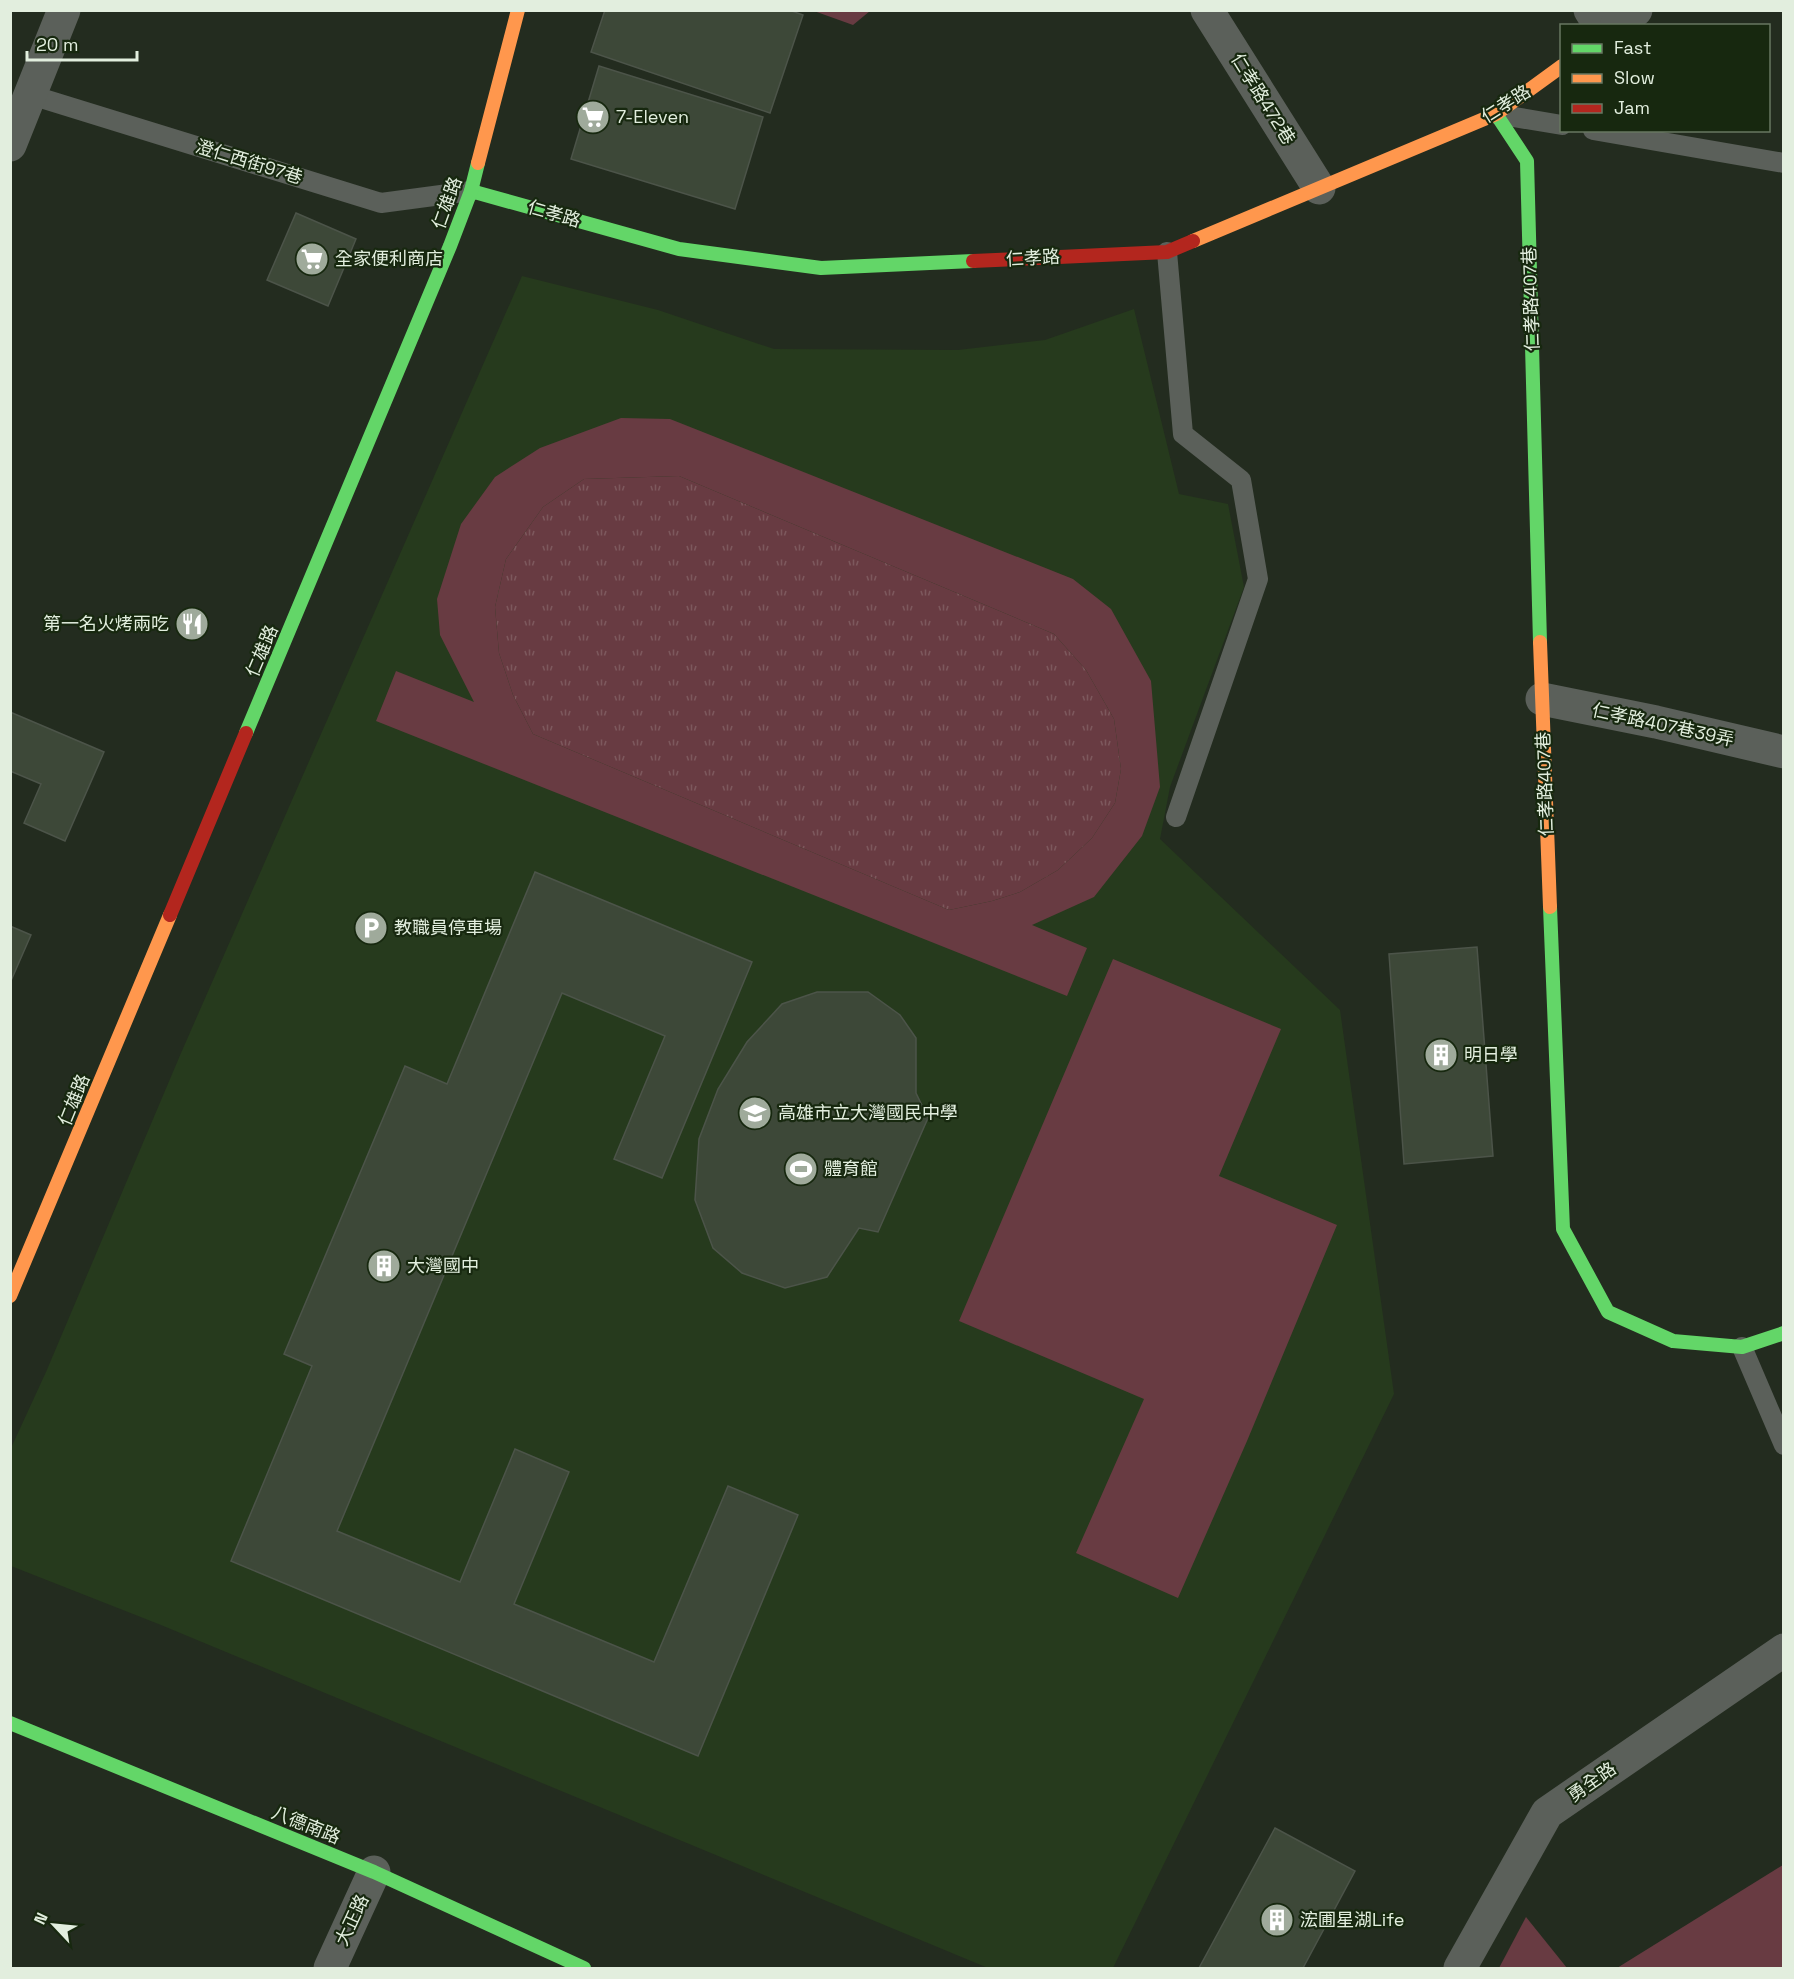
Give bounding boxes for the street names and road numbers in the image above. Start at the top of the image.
street label: 仁孝路472巷 [1226,49,1301,149]
street label: 仁孝路 [1477,80,1535,128]
street label: 澄仁西街97巷 [193,134,306,189]
street label: 仁雄路 [426,174,467,232]
street label: 仁孝路 [525,195,583,232]
street label: 仁孝路 [1005,245,1061,270]
street label: 仁孝路407巷 [1517,246,1544,352]
street label: 仁雄路 [240,621,283,680]
street label: 仁孝路407巷39弄 [1590,698,1736,751]
street label: 仁孝路407巷 [1531,731,1558,837]
street label: 仁雄路 [53,1070,94,1129]
street label: 勇全路 [1563,1757,1620,1806]
street label: 八德南路 [269,1800,344,1849]
street label: 大正路 [330,1890,373,1949]

